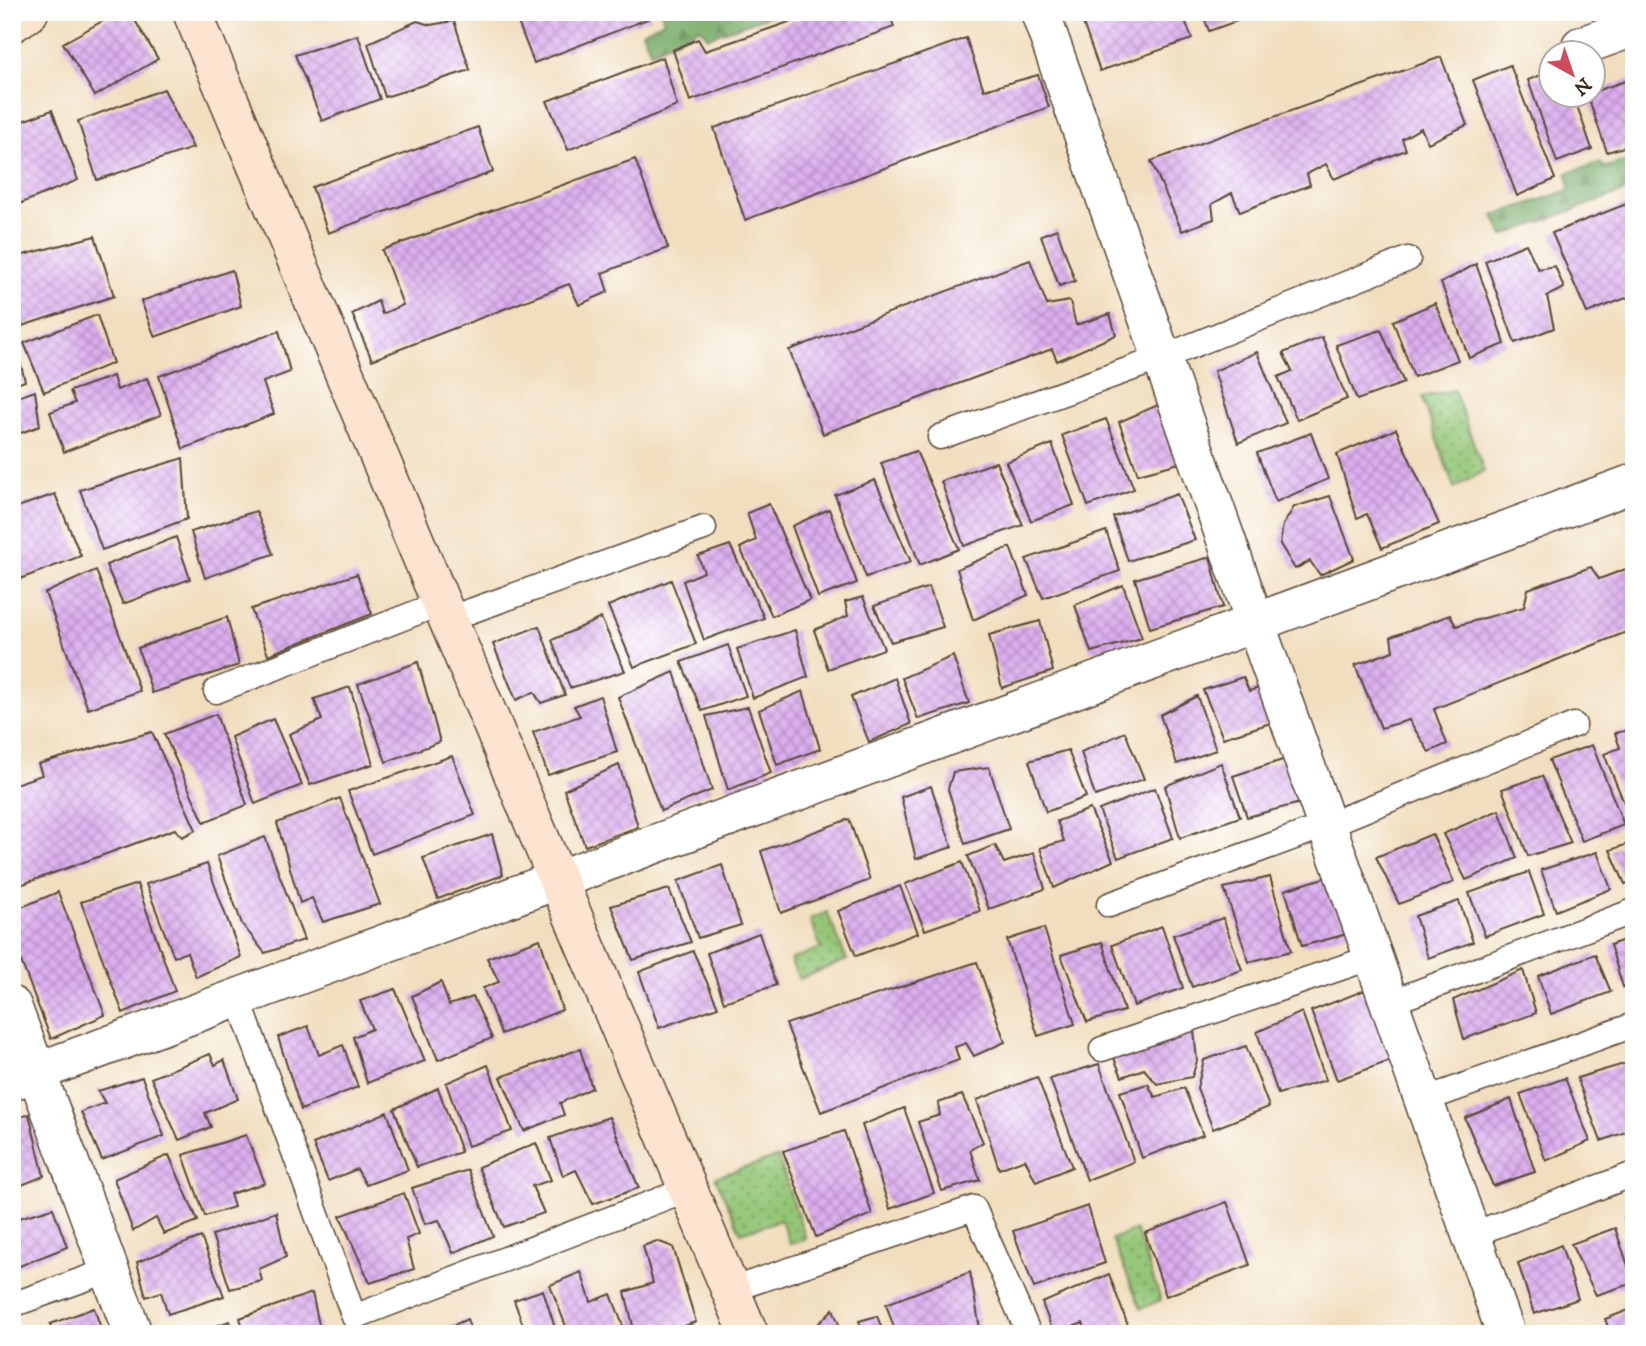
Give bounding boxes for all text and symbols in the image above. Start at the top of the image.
north arrow [1538,38,1608,108]
text: N [1568,72,1595,100]

